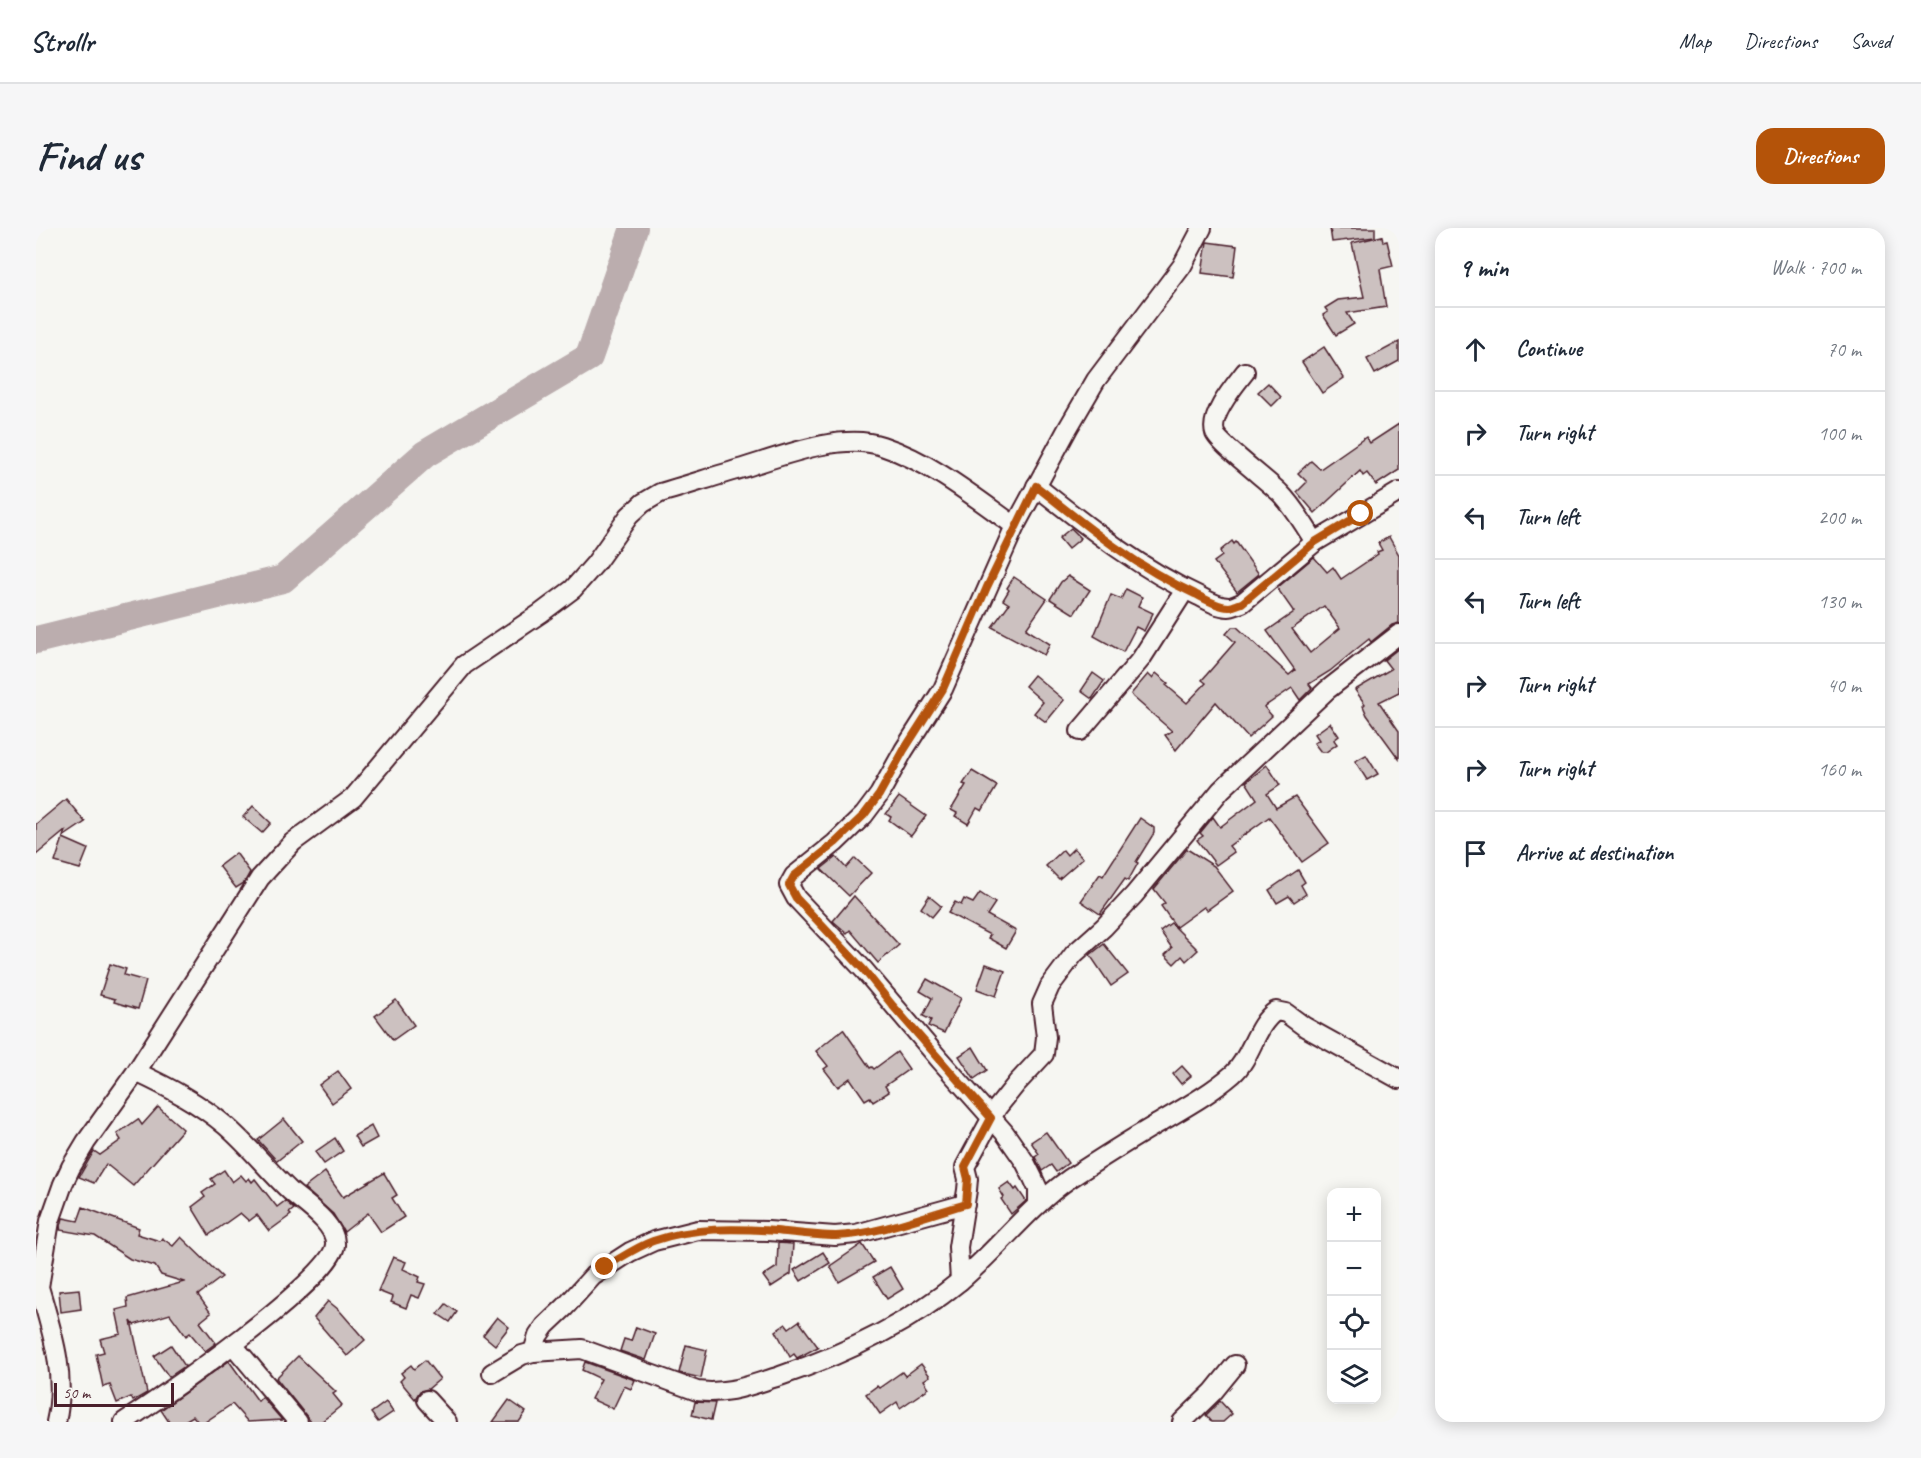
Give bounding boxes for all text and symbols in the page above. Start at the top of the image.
text: Strollr [30,24,94,59]
text: Map [1679,28,1711,54]
text: Directions [1744,28,1817,54]
text: Saved [1850,28,1891,54]
button: Directions [1756,128,1885,184]
text: Find us [36,130,141,183]
text: 9 min [1459,251,1509,284]
text: Walk · 700 m [1771,255,1861,280]
icon: ahead [1459,333,1492,366]
text: Continue [1516,335,1582,363]
text: 70 m [1827,337,1861,362]
icon: right [1459,417,1492,450]
text: Turn right [1516,419,1593,447]
text: 100 m [1818,421,1861,446]
route start [1347,500,1373,526]
icon: left [1459,501,1492,534]
text: Turn left [1516,503,1580,531]
text: 200 m [1818,505,1861,530]
icon: left [1459,585,1492,618]
text: Turn left [1516,587,1580,615]
text: 130 m [1818,589,1861,614]
icon: right [1459,669,1492,702]
text: Turn right [1516,671,1593,699]
text: 40 m [1827,673,1861,698]
icon: right [1459,753,1492,786]
text: Turn right [1516,755,1593,783]
text: 160 m [1818,757,1861,782]
icon: arrive [1459,837,1492,870]
text: Arrive at destination [1516,839,1673,867]
map controls [1327,1188,1381,1404]
button: + [1327,1188,1381,1242]
button: − [1327,1242,1381,1296]
route end [591,1253,617,1279]
button: locate [1327,1296,1381,1350]
button: layers [1327,1350,1381,1404]
scale bar [54,1380,174,1408]
text: 50 m [63,1383,90,1403]

